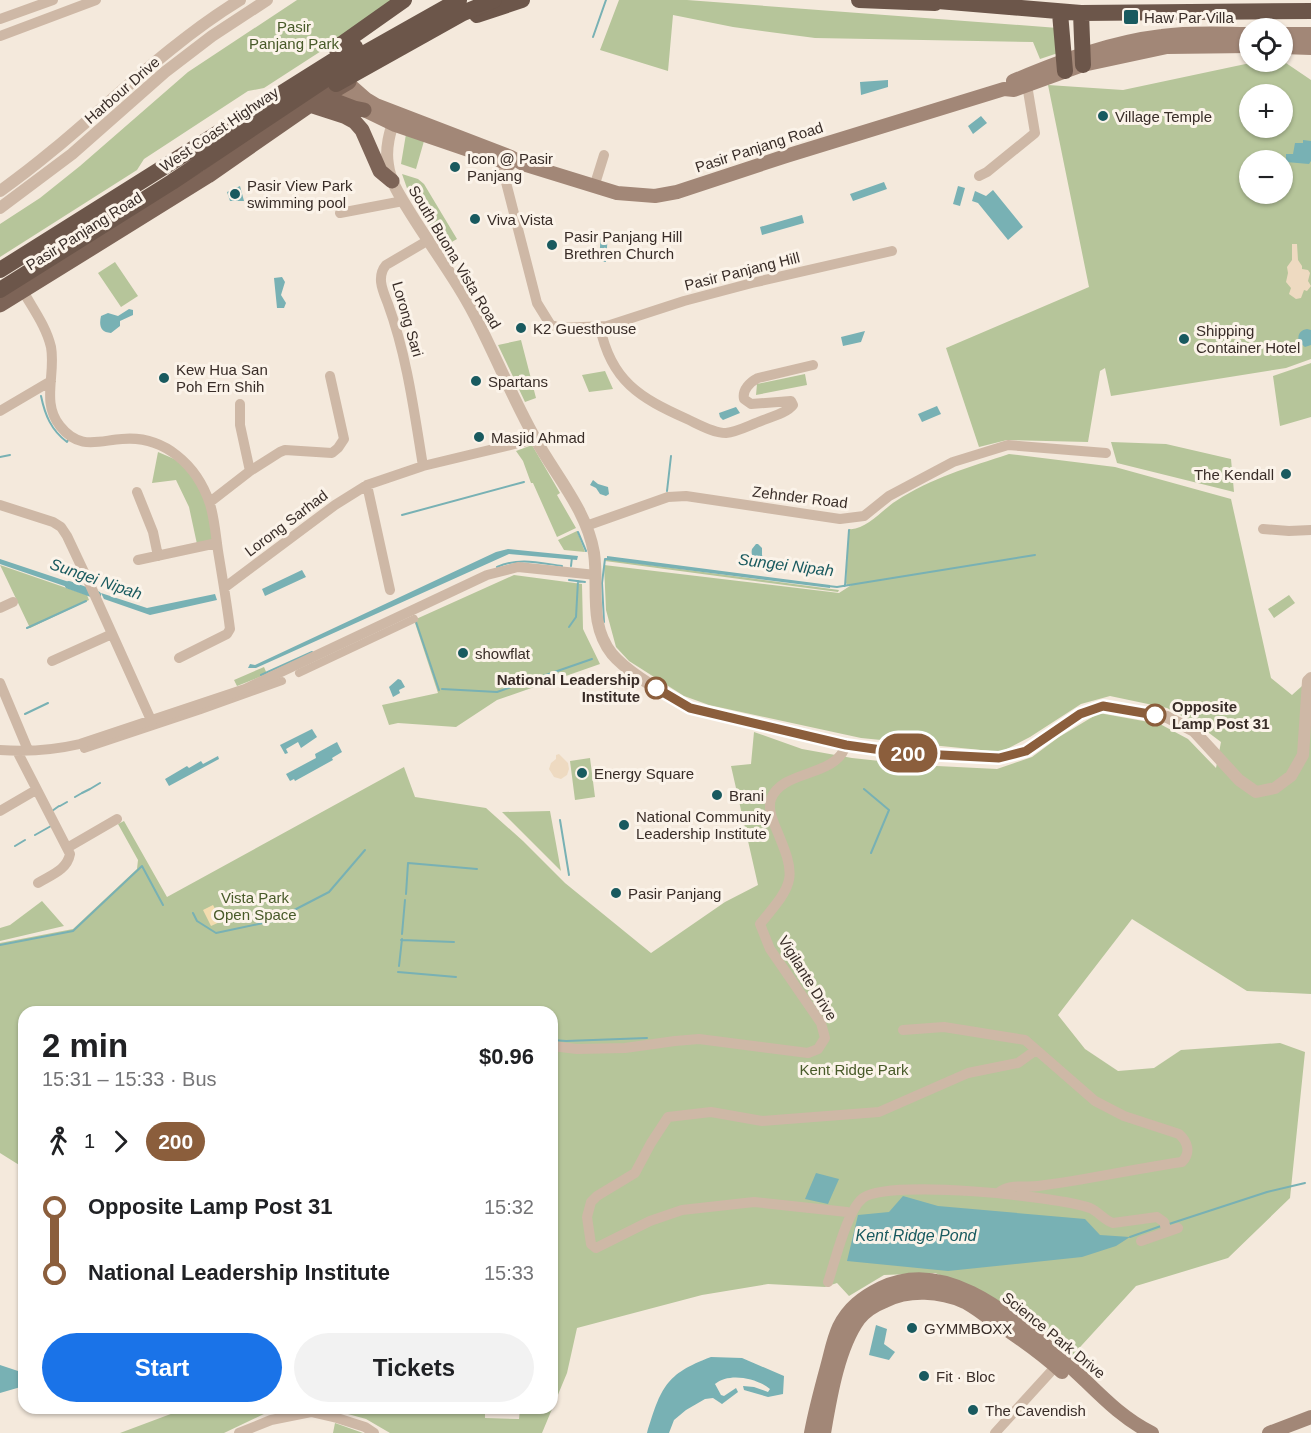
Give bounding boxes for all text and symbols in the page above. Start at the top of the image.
marker: Haw Par Villa [1122,8,1140,26]
place label: Haw Par Villa [1144,9,1234,26]
park label: Pasir Panjang Park [249,18,340,52]
map controls [1239,18,1293,204]
button: locate [1239,18,1293,72]
street label: Harbour Drive [81,53,163,127]
street label: West Coast Highway [157,83,282,175]
button: + [1239,84,1293,138]
place label: Village Temple [1115,108,1212,125]
marker: Village Temple [1096,109,1110,123]
street label: Pasir Panjang Road [693,118,825,176]
place label: Icon @ Pasir Panjang [467,150,553,184]
button: − [1239,150,1293,204]
marker: Icon @ Pasir Panjang [448,160,462,174]
place label: Pasir View Park swimming pool [247,177,353,211]
street label: South Buona Vista Road [405,182,505,332]
marker: Pasir View Park swimming pool [228,187,242,201]
street label: Pasir Panjang Road [23,188,145,274]
place label: Viva Vista [487,211,554,228]
marker: Viva Vista [468,212,482,226]
place label: Pasir Panjang Hill Brethren Church [564,228,682,262]
marker: Pasir Panjang Hill Brethren Church [545,238,559,252]
street label: Pasir Panjang Hill [683,248,801,294]
street label: Lorong Sari [389,279,427,359]
place label: K2 Guesthouse [533,320,636,337]
marker: K2 Guesthouse [514,321,528,335]
place label: Shipping Container Hotel [1196,322,1300,356]
marker: Shipping Container Hotel [1177,332,1191,346]
place label: Kew Hua San Poh Ern Shih [176,361,268,395]
marker: Kew Hua San Poh Ern Shih [157,371,171,385]
place label: Spartans [488,373,548,390]
marker: Spartans [469,374,483,388]
place label: Masjid Ahmad [491,429,585,446]
marker: Masjid Ahmad [472,430,486,444]
place label: The Kendall [1194,466,1274,483]
marker: The Kendall [1279,467,1293,481]
street label: Zehnder Road [751,483,849,511]
street label: Lorong Sarhad [241,486,331,560]
water label: Sungei Nipah [737,551,835,579]
water label: Sungei Nipah [48,555,144,603]
place label: showflat [475,645,531,662]
marker: showflat [456,646,470,660]
place label: National Leadership Institute [497,671,640,705]
marker: National Leadership Institute [645,677,667,699]
place label: Opposite Lamp Post 31 [1172,698,1270,732]
marker: Opposite Lamp Post 31 [1144,704,1166,726]
line badge: 200 [874,734,942,772]
text: 200 [890,742,926,765]
place label: Energy Square [594,765,694,782]
marker: Energy Square [575,766,589,780]
place label: Brani [729,787,764,804]
marker: Brani [710,788,724,802]
place label: National Community Leadership Institute [636,808,772,842]
marker: National Community Leadership Institute [617,818,631,832]
place label: Pasir Panjang [628,885,721,902]
marker: Pasir Panjang [609,886,623,900]
park label: Vista Park Open Space [213,889,297,923]
street label: Vigilante Drive [775,933,841,1023]
text: 2 min [42,1027,128,1064]
text: $0.96 [479,1044,534,1069]
park label: Kent Ridge Park [799,1061,909,1078]
text: 15:31 – 15:33 · Bus [42,1068,217,1090]
icon: walk [42,1125,75,1158]
icon: forward [104,1125,137,1158]
text: 1 [84,1130,95,1152]
text: 200 [158,1130,193,1153]
text: Opposite Lamp Post 31 [88,1194,333,1219]
text: 15:32 [484,1196,534,1218]
water label: Kent Ridge Pond [856,1227,978,1244]
text: National Leadership Institute [88,1260,390,1285]
text: 15:33 [484,1262,534,1284]
street label: Science Park Drive [999,1288,1109,1382]
place label: GYMMBOXX [924,1320,1012,1337]
marker: GYMMBOXX [905,1321,919,1335]
button: Start [42,1333,282,1402]
button: Tickets [294,1333,534,1402]
place label: Fit · Bloc [936,1368,996,1385]
marker: Fit · Bloc [917,1369,931,1383]
place label: The Cavendish [985,1402,1086,1419]
marker: The Cavendish [966,1403,980,1417]

